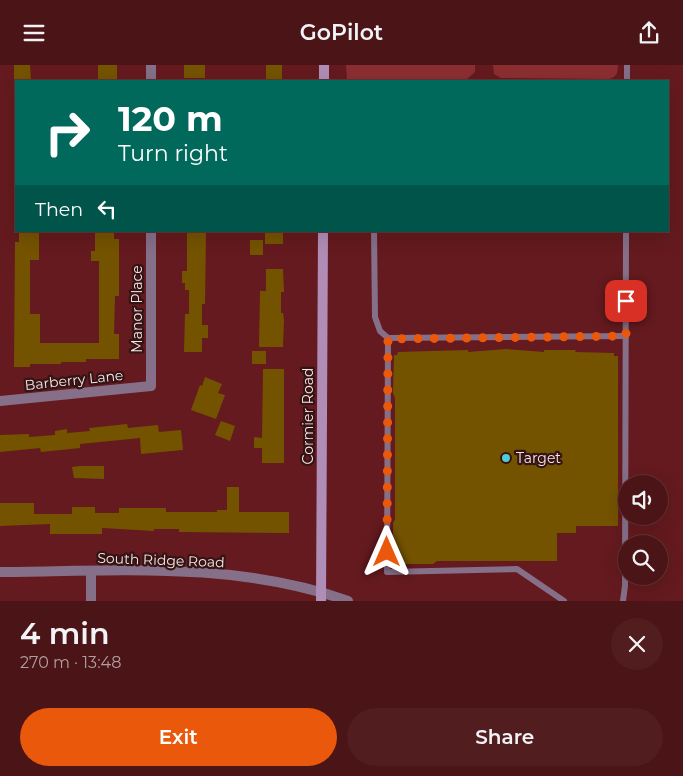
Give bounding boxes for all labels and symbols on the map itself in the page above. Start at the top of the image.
street label: Manor Place [128,265,146,353]
pin [605,280,647,322]
street label: Barberry Lane [24,366,124,394]
street label: Cormier Road [299,368,317,464]
place label: Target [516,449,561,467]
marker: Target [500,452,512,464]
position arrow [360,525,412,577]
street label: South Ridge Road [97,549,225,571]

